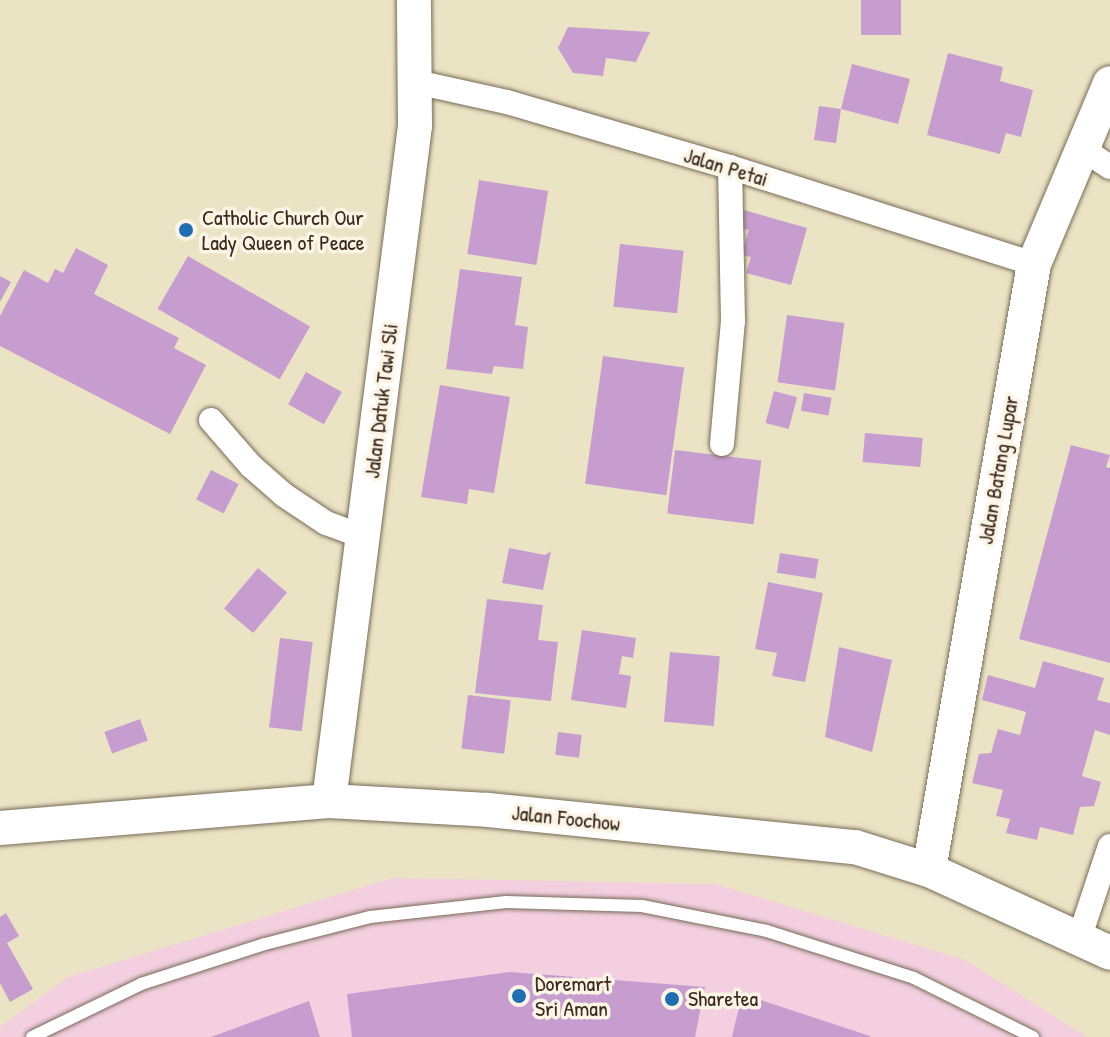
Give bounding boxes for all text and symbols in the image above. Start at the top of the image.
street label: Jalan Petai [681,142,771,192]
place label: Catholic Church Our Lady Queen of Peace [202,204,365,256]
marker: Catholic Church Our Lady Queen of Peace [177,221,195,239]
street label: Jalan Datuk Tawi Sli [358,322,404,480]
street label: Jalan Batang Lupar [972,394,1024,546]
street label: Jalan Foochow [510,799,622,837]
place label: Doremart Sri Aman [535,970,611,1022]
place label: Sharetea [688,986,758,1012]
marker: Doremart Sri Aman [510,987,528,1005]
marker: Sharetea [663,990,681,1008]

